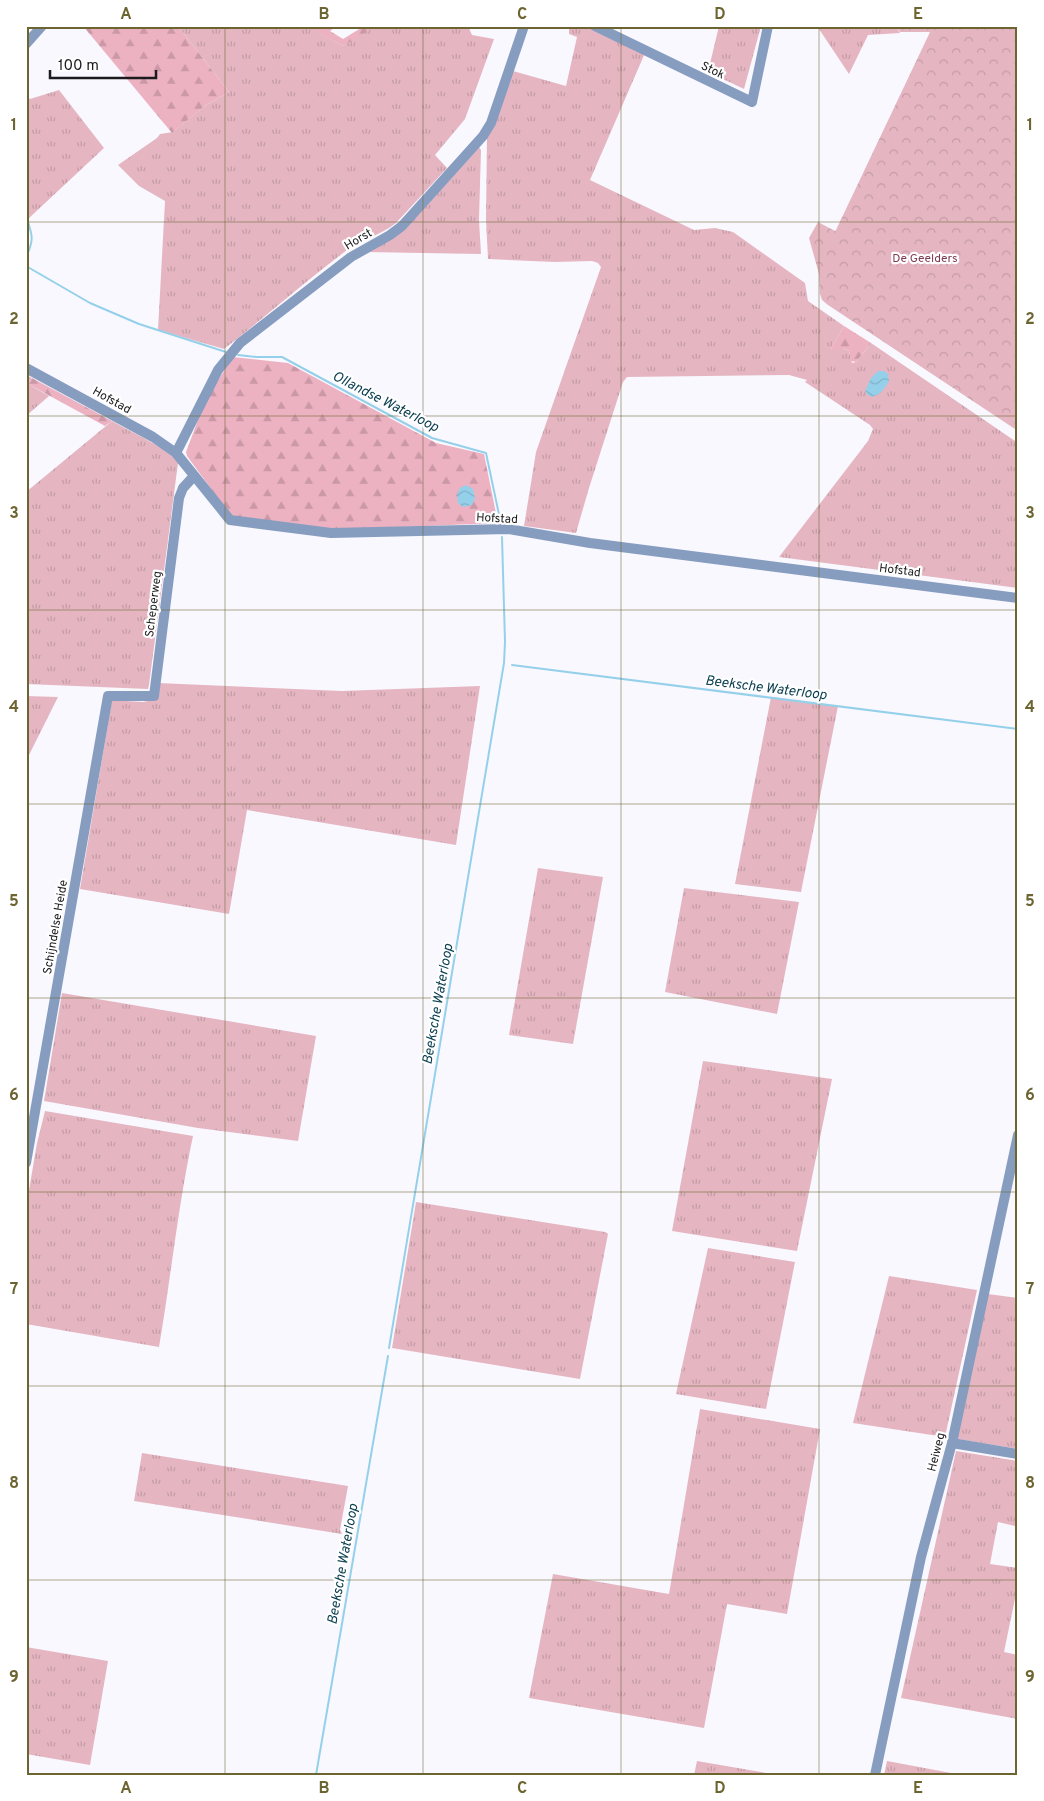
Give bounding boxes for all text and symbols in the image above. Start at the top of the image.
text: A [120,5,132,25]
text: B [318,5,330,25]
text: C [517,5,527,25]
text: D [714,5,726,25]
text: E [913,5,923,25]
scale bar [50,48,156,80]
text: 100 m [58,57,99,76]
street label: Stok [698,58,727,83]
text: 1 [11,116,17,136]
text: 1 [1027,116,1033,136]
street label: Horst [342,225,375,254]
park label: De Geelders [892,251,958,267]
text: 2 [9,310,19,330]
text: 2 [1025,310,1035,330]
water label: Ollandse Waterloop [329,368,442,437]
street label: Hofstad [89,384,134,418]
text: 3 [9,504,19,524]
text: 3 [1025,504,1035,524]
street label: Hofstad [476,510,518,528]
street label: Hofstad [878,561,922,581]
street label: Scheperweg [142,570,166,638]
water label: Beeksche Waterloop [704,673,828,704]
text: 4 [9,698,19,718]
text: 4 [1025,698,1035,718]
street label: Schijndelse Heide [40,879,72,976]
text: 5 [9,892,19,912]
text: 5 [1025,892,1035,912]
water label: Beeksche Waterloop [419,942,458,1066]
text: 6 [9,1086,19,1106]
text: 6 [1025,1086,1035,1106]
text: 7 [10,1280,18,1300]
text: 7 [1026,1280,1034,1300]
street label: Heiweg [924,1431,950,1473]
text: 8 [9,1474,19,1494]
text: 8 [1025,1474,1035,1494]
water label: Beeksche Waterloop [324,1502,363,1626]
text: 9 [9,1668,19,1688]
text: 9 [1025,1668,1035,1688]
text: A [120,1779,132,1799]
text: B [318,1779,330,1799]
text: C [517,1779,527,1799]
text: D [714,1779,726,1799]
text: E [913,1779,923,1799]

